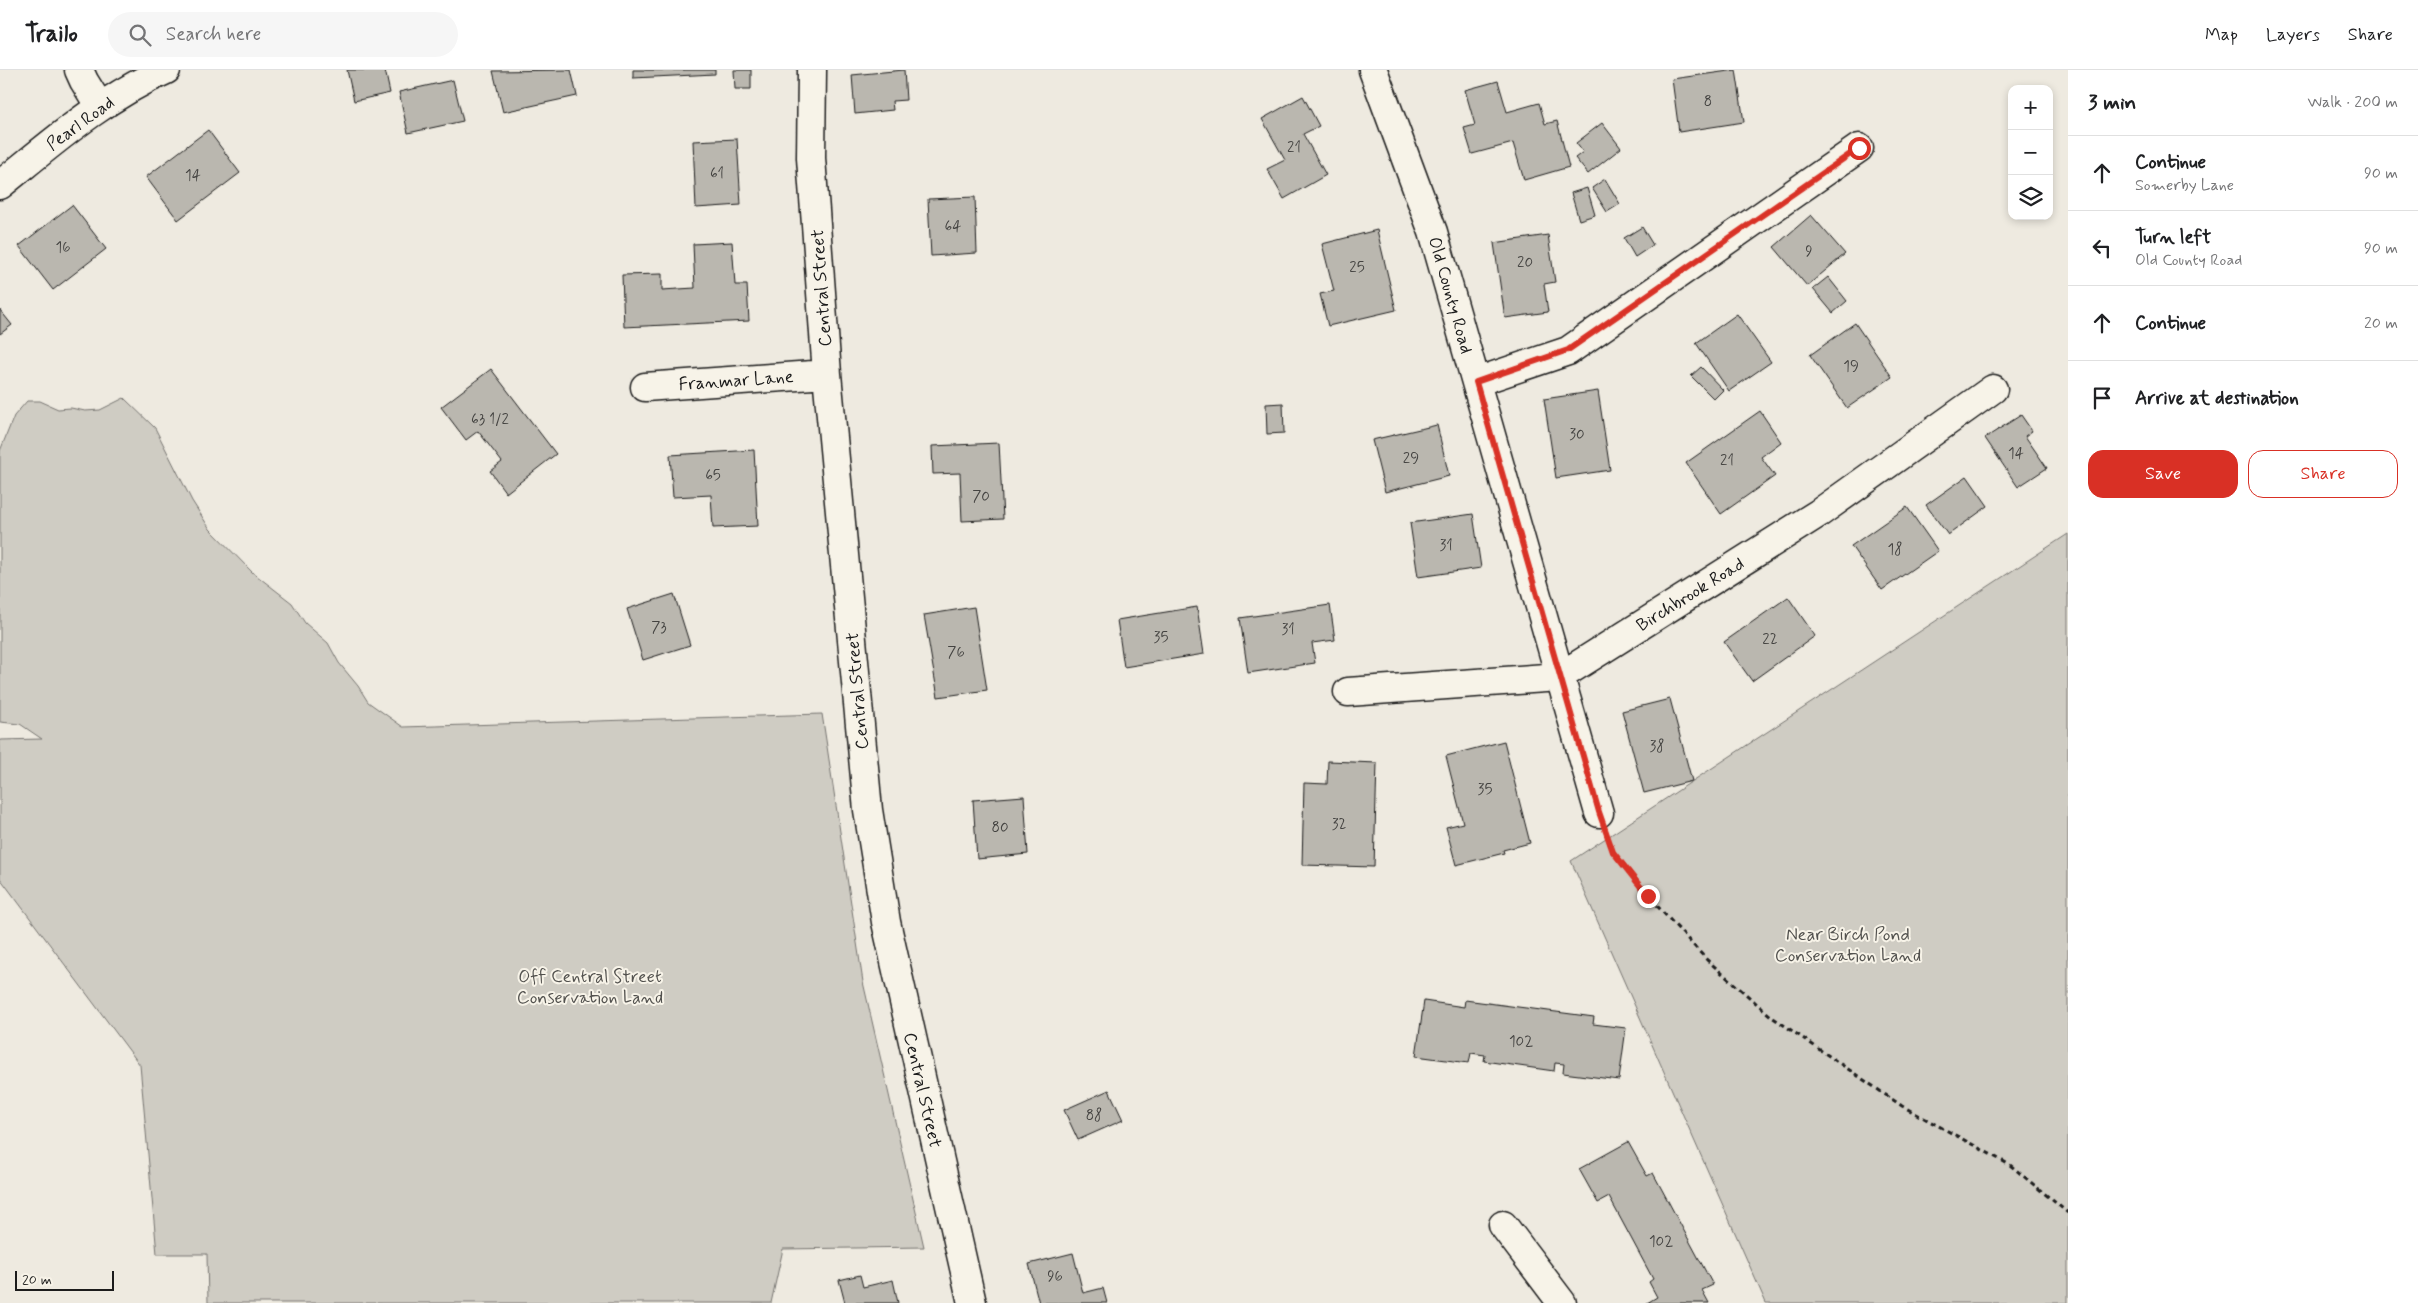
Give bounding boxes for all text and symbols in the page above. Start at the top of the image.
search box [108,12,458,57]
text: Trailo [25,19,78,50]
icon: search [126,21,154,49]
text: Search here [166,22,261,47]
text: Map [2205,23,2238,47]
text: Layers [2266,23,2320,47]
text: Share [2348,23,2393,47]
map controls [2008,85,2053,220]
button: + [2008,85,2053,130]
text: 3 min [2088,89,2136,117]
street label: Pearl Road [42,91,120,157]
house number: 8 [1704,92,1712,112]
text: Walk · 200 m [2307,92,2398,113]
button: − [2008,130,2053,175]
route start [1848,137,1871,160]
house number: 21 [1287,138,1301,158]
text: Continue [2135,150,2206,175]
icon: ahead [2088,159,2116,187]
text: 90 m [2364,163,2398,184]
house number: 61 [710,164,724,184]
house number: 14 [185,166,201,186]
button: layers [2008,175,2053,220]
text: Somerby Lane [2135,175,2234,196]
house number: 64 [945,217,961,237]
text: Turn left [2135,225,2211,250]
street label: Central Street [806,228,838,347]
street label: Old County Road [1422,234,1478,357]
icon: left [2088,234,2116,262]
house number: 16 [55,238,71,258]
text: 90 m [2364,238,2398,259]
house number: 9 [1805,242,1813,262]
text: Old County Road [2135,250,2242,271]
house number: 20 [1517,253,1533,273]
house number: 25 [1349,258,1365,278]
icon: ahead [2088,309,2116,337]
text: Continue [2135,311,2206,336]
text: 20 m [2364,313,2398,334]
house number: 19 [1843,357,1859,377]
street label: Franmar Lane [678,365,794,397]
icon: arrive [2088,384,2116,412]
text: Arrive at destination [2135,386,2299,411]
house number: 63 1/2 [471,410,509,430]
house number: 30 [1569,425,1585,445]
house number: 14 [2008,444,2024,464]
house number: 29 [1403,449,1419,469]
button: Save [2088,450,2238,498]
button: Share [2248,450,2398,498]
house number: 21 [1720,451,1734,471]
house number: 65 [705,466,721,486]
house number: 70 [972,487,990,507]
house number: 31 [1439,536,1453,556]
house number: 18 [1888,540,1902,560]
street label: Birchbrook Road [1632,552,1749,638]
house number: 73 [651,618,667,638]
house number: 31 [1281,620,1295,640]
house number: 35 [1154,628,1168,648]
house number: 22 [1762,630,1778,650]
street label: Central Street [841,631,875,751]
house number: 76 [947,643,965,663]
house number: 38 [1649,737,1665,757]
house number: 35 [1478,780,1492,800]
house number: 32 [1332,815,1346,835]
house number: 80 [991,818,1009,838]
route end [1637,885,1660,908]
park label: Near Birch Pond Conservation Land [1775,923,1921,968]
park label: Off Central Street Conservation Land [517,965,663,1010]
street label: Central Street [897,1030,947,1150]
house number: 102 [1509,1032,1533,1052]
house number: 88 [1086,1106,1102,1126]
house number: 102 [1649,1232,1673,1252]
house number: 96 [1047,1267,1063,1287]
scale bar [15,1268,114,1291]
text: 20 m [22,1271,52,1289]

